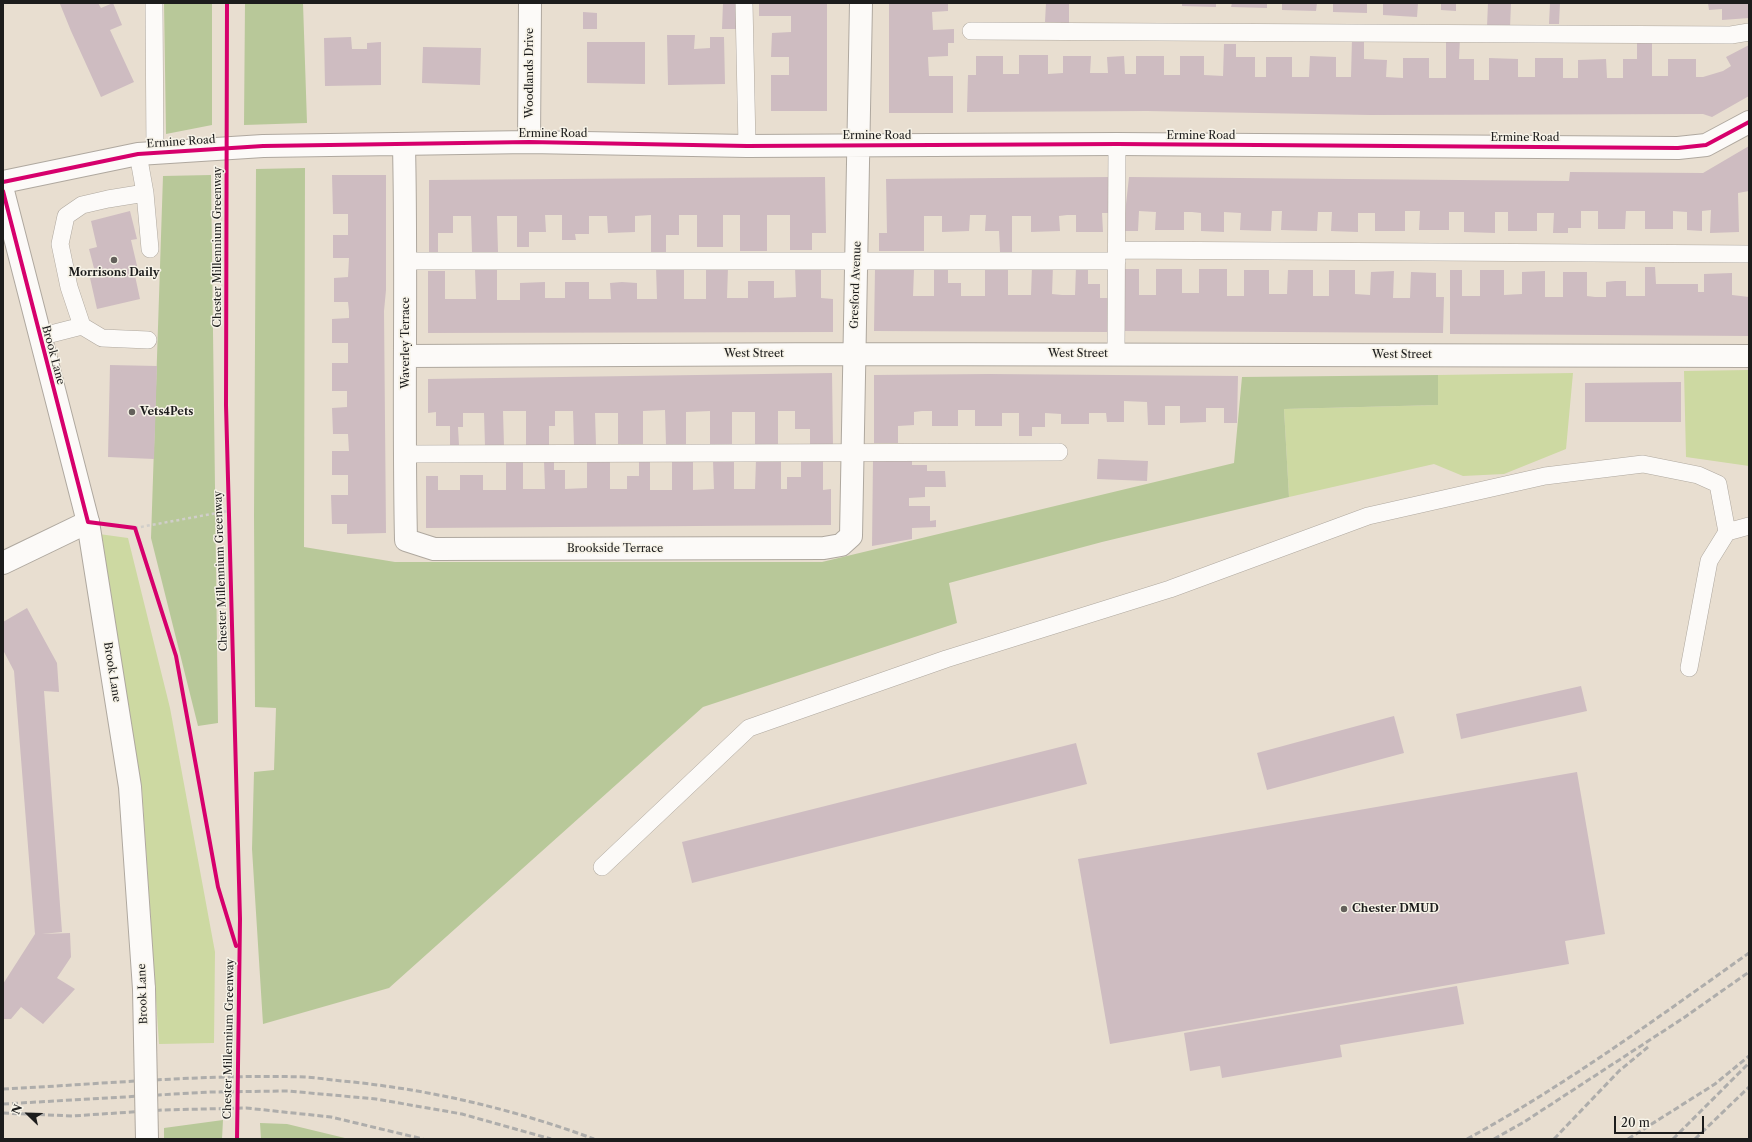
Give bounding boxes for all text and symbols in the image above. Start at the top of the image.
street label: Woodlands Drive [523,28,537,118]
street label: Ermine Road [519,127,587,141]
street label: Ermine Road [843,129,911,143]
street label: Ermine Road [1167,129,1235,143]
street label: Ermine Road [1491,131,1559,145]
street label: Ermine Road [146,133,216,151]
street label: Chester Millennium Greenway [211,167,225,327]
street label: Gresford Avenue [848,241,864,329]
marker: Morrisons Daily [109,255,119,265]
place label: Morrisons Daily [69,266,159,280]
street label: Waverley Terrace [399,297,413,389]
street label: Brook Lane [39,324,67,386]
street label: West Street [724,347,784,361]
street label: West Street [1048,347,1108,361]
street label: West Street [1372,348,1432,362]
place label: Vets4Pets [140,405,193,419]
marker: Vets4Pets [127,407,137,417]
street label: Chester Millennium Greenway [212,490,230,652]
street label: Brookside Terrace [567,542,663,556]
street label: Brook Lane [101,641,123,703]
place label: Chester DMUD [1352,902,1439,916]
marker: Chester DMUD [1339,904,1349,914]
street label: Chester Millennium Greenway [221,959,237,1119]
street label: Brook Lane [135,963,151,1025]
north arrow [8,1094,48,1134]
text: N [9,1102,25,1116]
scale bar [1616,1108,1706,1134]
text: 20 m [1621,1115,1650,1130]

